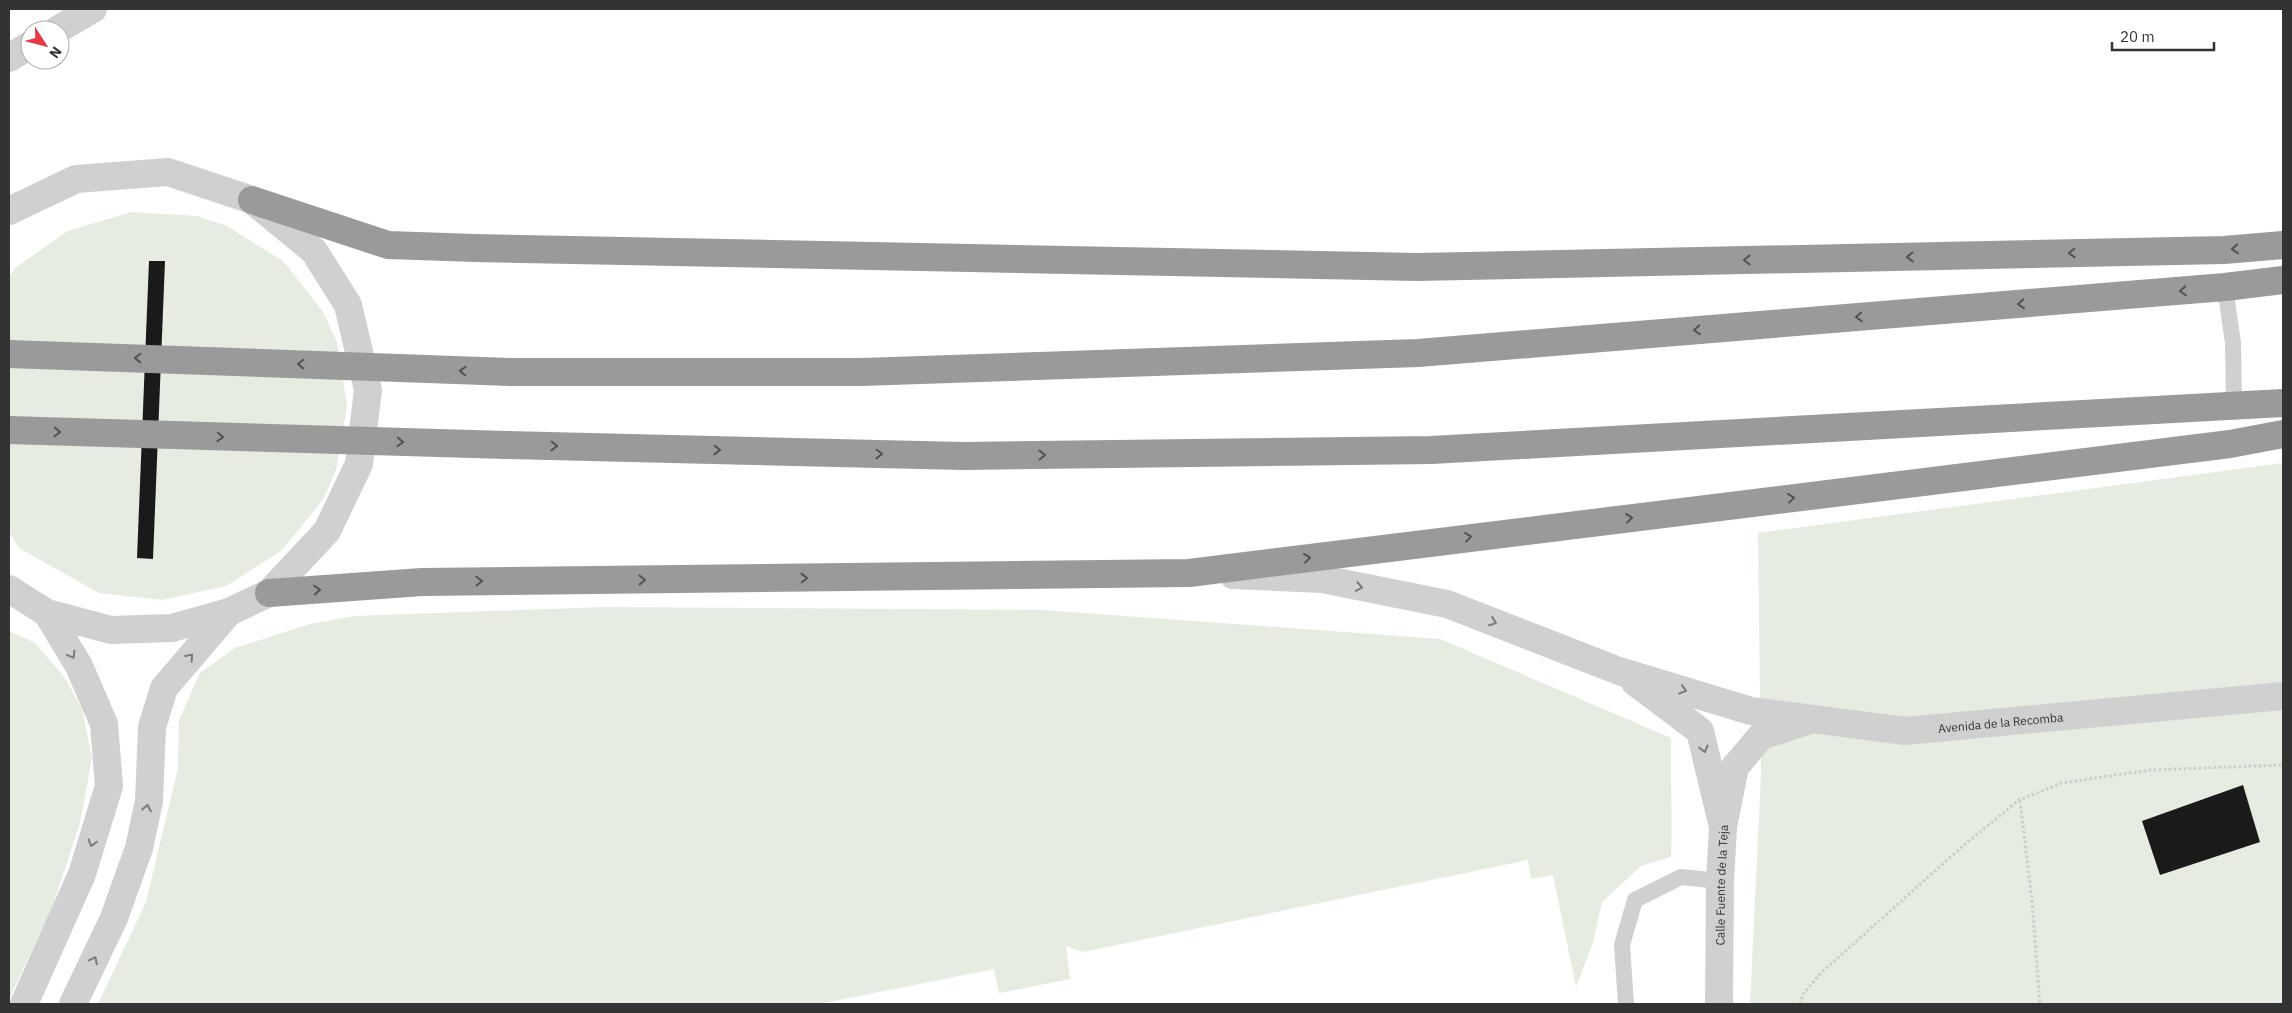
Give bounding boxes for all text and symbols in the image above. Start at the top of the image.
north arrow [20,20,70,70]
scale bar [2112,20,2214,52]
text: 20 m [2120,27,2155,46]
text: N [45,43,66,62]
one-way arrow [2230,243,2238,254]
one-way arrow [2068,248,2076,258]
one-way arrow [1906,251,1914,262]
one-way arrow [1743,255,1751,265]
one-way arrow [2178,285,2186,296]
one-way arrow [2016,298,2024,309]
one-way arrow [1854,311,1862,322]
one-way arrow [1692,325,1700,336]
one-way arrow [134,353,142,364]
one-way arrow [296,359,304,370]
one-way arrow [459,365,467,376]
one-way arrow [54,426,62,437]
one-way arrow [216,431,224,442]
one-way arrow [396,437,404,447]
one-way arrow [551,441,559,452]
one-way arrow [714,445,721,455]
one-way arrow [876,449,884,459]
one-way arrow [1038,450,1046,460]
one-way arrow [1787,493,1795,504]
one-way arrow [1626,513,1634,524]
one-way arrow [1464,532,1472,543]
one-way arrow [1303,553,1311,564]
one-way arrow [801,573,809,583]
one-way arrow [638,574,646,585]
one-way arrow [476,576,484,587]
one-way arrow [1355,581,1364,591]
one-way arrow [314,584,322,595]
one-way arrow [1488,616,1497,626]
one-way arrow [66,650,76,659]
one-way arrow [185,653,194,662]
one-way arrow [1678,685,1686,695]
street label: Avenida de la Recomba [1937,709,2064,735]
one-way arrow [1698,744,1709,753]
one-way arrow [141,803,152,812]
street label: Calle Fuente de la Teja [1712,824,1731,946]
one-way arrow [87,838,97,846]
one-way arrow [87,956,98,965]

